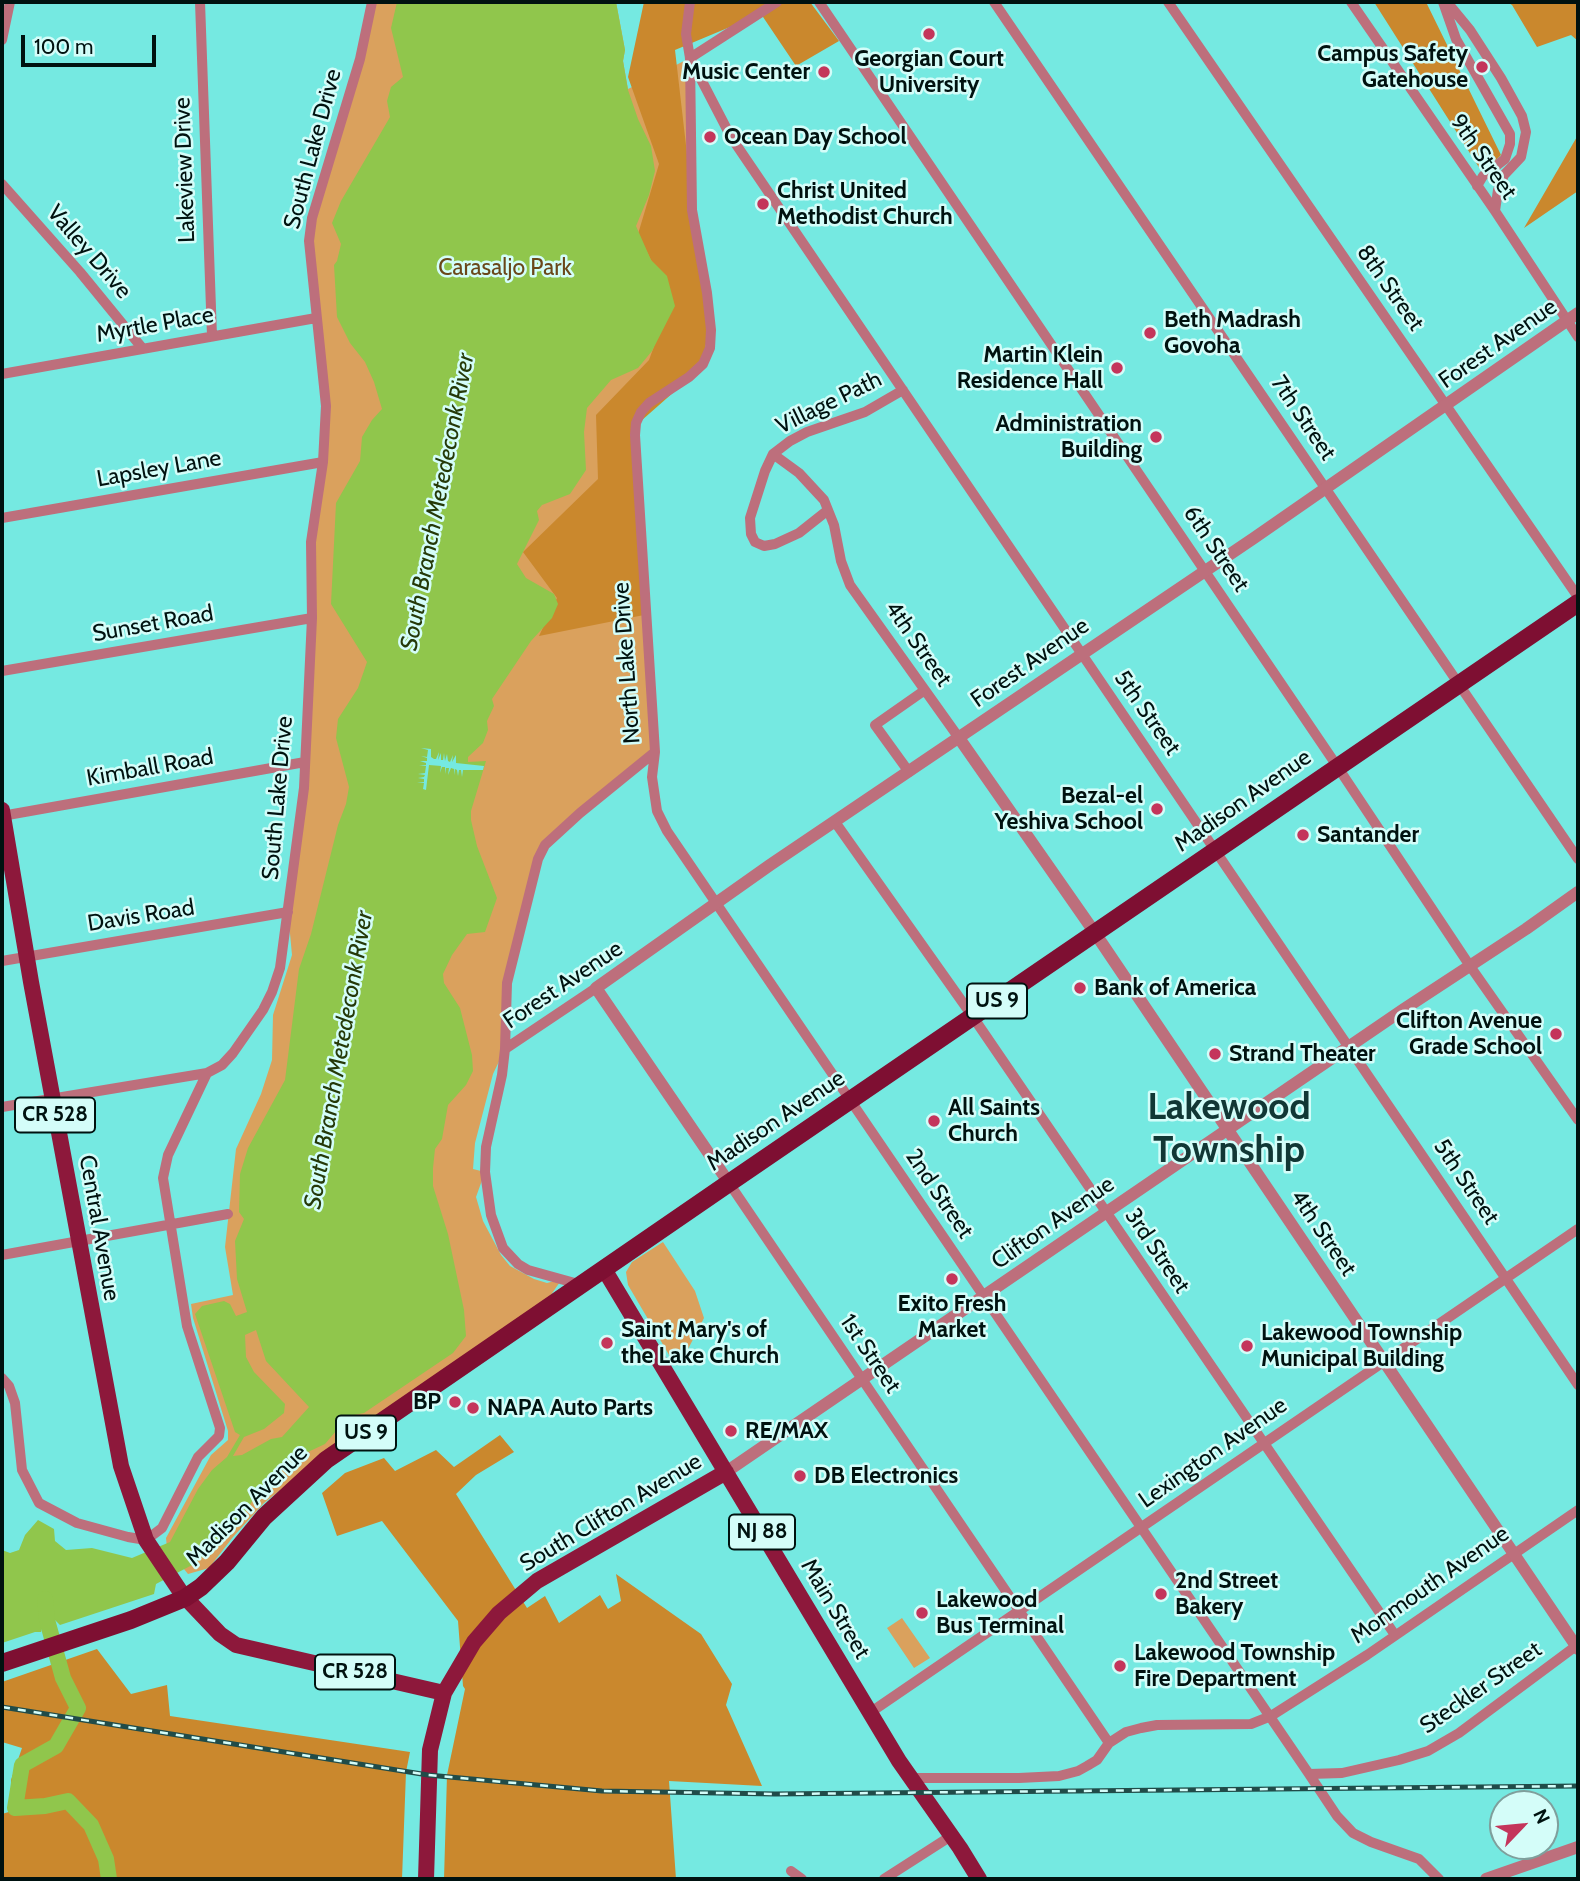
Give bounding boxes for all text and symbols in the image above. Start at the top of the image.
scale bar [24,21,159,65]
marker: Georgian Court University [921,26,937,42]
text: 100 m [34,34,93,59]
place label: Campus Safety Gatehouse [1317,40,1468,94]
place label: Georgian Court University [854,45,1004,99]
place label: Music Center [682,58,810,86]
marker: Campus Safety Gatehouse [1474,59,1490,75]
marker: Music Center [816,64,832,80]
street label: South Lake Drive [278,66,348,232]
street label: Lakeview Drive [169,97,201,243]
street label: 9th Street [1444,109,1522,205]
place label: Ocean Day School [724,123,907,151]
marker: Ocean Day School [702,129,718,145]
place label: Christ United Methodist Church [777,177,953,231]
marker: Christ United Methodist Church [755,196,771,212]
street label: Valley Drive [41,200,137,304]
street label: 8th Street [1350,240,1430,336]
park label: Carasaljo Park [438,254,572,282]
street label: Forest Avenue [1434,293,1562,395]
street label: Myrtle Place [94,301,216,349]
place label: Beth Madrash Govoha [1164,306,1301,360]
marker: Beth Madrash Govoha [1142,325,1158,341]
place label: Martin Klein Residence Hall [957,341,1103,395]
water label: South Branch Metedeconk River [395,351,481,653]
marker: Martin Klein Residence Hall [1109,360,1125,376]
street label: Village Path [772,366,886,440]
street label: 7th Street [1265,370,1341,466]
place label: Administration Building [995,410,1142,464]
marker: Administration Building [1148,429,1164,445]
street label: Lapsley Lane [95,444,223,494]
street label: 6th Street [1177,501,1255,597]
street label: North Lake Drive [608,581,646,745]
street label: 4th Street [879,596,957,692]
street label: Sunset Road [90,600,216,648]
street label: Forest Avenue [966,612,1094,714]
street label: 5th Street [1108,665,1186,761]
street label: South Lake Drive [257,715,299,881]
street label: Kimball Road [84,743,216,793]
street label: Madison Avenue [1169,744,1317,858]
place label: Bezal-el Yeshiva School [995,782,1143,836]
marker: Bezal-el Yeshiva School [1149,801,1165,817]
place label: Santander [1317,821,1419,849]
marker: Santander [1295,827,1311,843]
street label: Davis Road [86,894,196,938]
water label: South Branch Metedeconk River [299,909,379,1211]
street label: Forest Avenue [498,935,628,1035]
place label: Bank of America [1094,974,1256,1002]
marker: Bank of America [1072,980,1088,996]
road number: US 9 [967,984,1027,1018]
place label: Clifton Avenue Grade School [1396,1007,1542,1061]
marker: Clifton Avenue Grade School [1548,1026,1564,1042]
place label: Strand Theater [1229,1040,1376,1068]
marker: Strand Theater [1207,1046,1223,1062]
street label: Madison Avenue [702,1065,850,1177]
district label: Lakewood Township [1147,1086,1311,1173]
place label: All Saints Church [948,1094,1040,1148]
road number: CR 528 [15,1098,95,1132]
marker: All Saints Church [926,1113,942,1129]
street label: 5th Street [1427,1134,1505,1230]
street label: 2nd Street [899,1144,979,1244]
street label: Central Avenue [73,1153,125,1303]
street label: Clifton Avenue [986,1171,1120,1275]
street label: 4th Street [1284,1185,1362,1281]
street label: 3rd Street [1119,1203,1195,1299]
marker: Exito Fresh Market [944,1271,960,1287]
place label: Exito Fresh Market [898,1290,1006,1344]
street label: 1st Street [834,1309,906,1399]
place label: Saint Mary's of the Lake Church [621,1316,779,1370]
place label: Lakewood Township Municipal Building [1261,1319,1462,1373]
marker: Saint Mary's of the Lake Church [599,1335,615,1351]
marker: Lakewood Township Municipal Building [1239,1338,1255,1354]
place label: BP [413,1388,441,1416]
street label: Lexington Avenue [1134,1392,1292,1514]
marker: BP [447,1394,463,1410]
place label: NAPA Auto Parts [487,1394,653,1422]
marker: NAPA Auto Parts [465,1400,481,1416]
road number: US 9 [336,1416,396,1450]
place label: RE/MAX [745,1417,828,1445]
marker: RE/MAX [723,1423,739,1439]
street label: Madison Avenue [181,1440,313,1572]
street label: South Clifton Avenue [515,1448,707,1578]
place label: DB Electronics [814,1462,958,1490]
marker: DB Electronics [792,1468,808,1484]
road number: NJ 88 [729,1514,795,1550]
street label: Monmouth Avenue [1345,1520,1515,1650]
street label: Main Street [794,1554,876,1664]
place label: 2nd Street Bakery [1175,1567,1278,1621]
place label: Lakewood Bus Terminal [936,1586,1064,1640]
marker: 2nd Street Bakery [1153,1586,1169,1602]
marker: Lakewood Bus Terminal [914,1605,930,1621]
street label: Steckler Street [1415,1636,1547,1740]
place label: Lakewood Township Fire Department [1134,1639,1335,1693]
road number: CR 528 [315,1654,395,1690]
marker: Lakewood Township Fire Department [1112,1658,1128,1674]
north arrow [1489,1790,1559,1860]
text: N [1528,1805,1555,1828]

